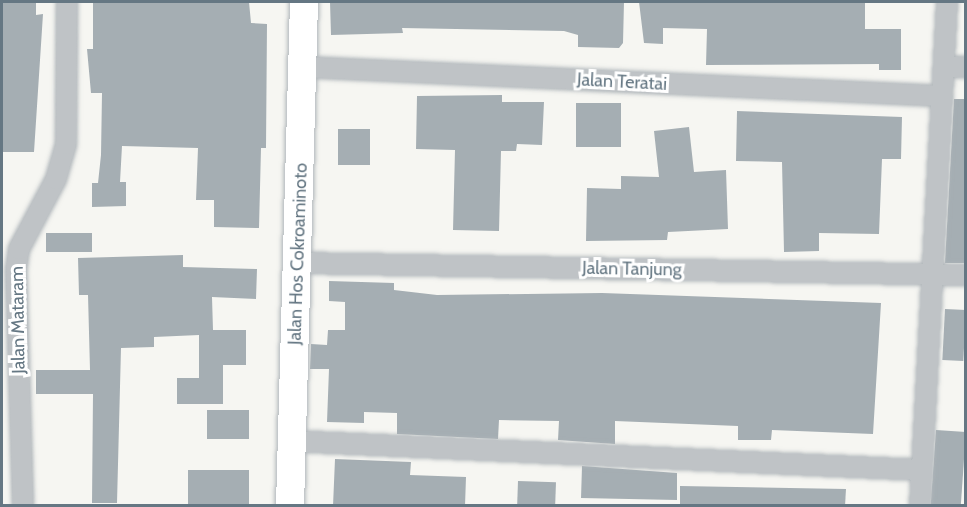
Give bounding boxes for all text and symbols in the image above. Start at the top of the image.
street label: Jalan Teratai [577,69,667,95]
street label: Jalan Hos Cokroaminoto [284,163,312,345]
street label: Jalan Tanjung [582,257,682,281]
street label: Jalan Mataram [6,266,30,374]

